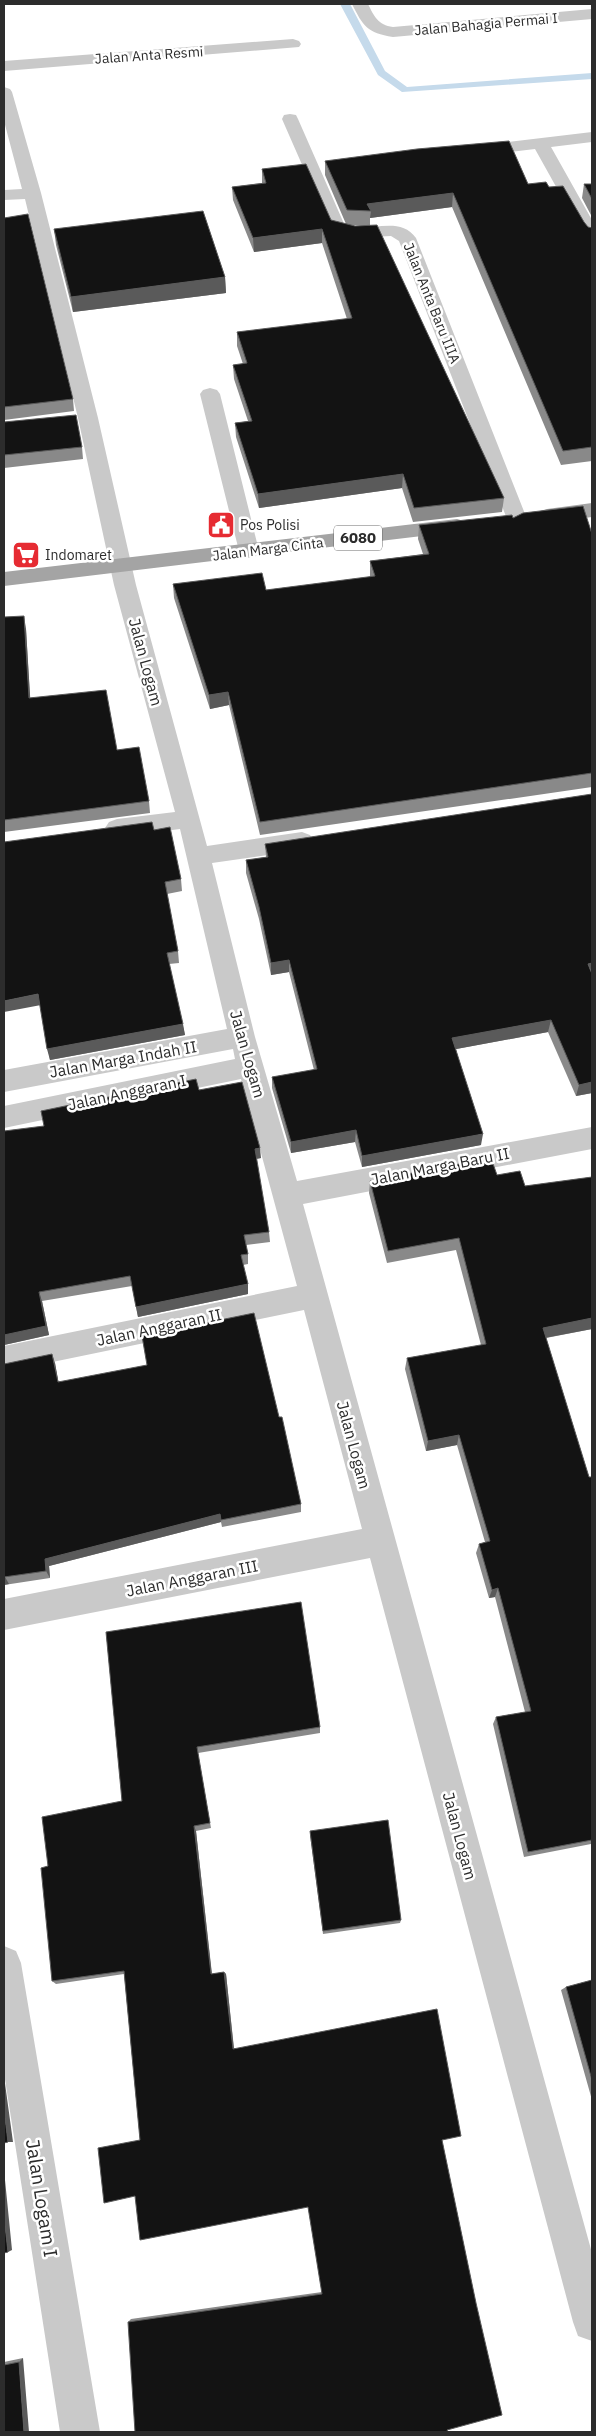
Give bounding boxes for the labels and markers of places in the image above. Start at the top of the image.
public building icon: Pos Polisi [206,510,236,540]
place label: Pos Polisi [240,516,300,534]
supermarket icon: Indomaret [11,540,41,570]
place label: Indomaret [45,546,112,564]

